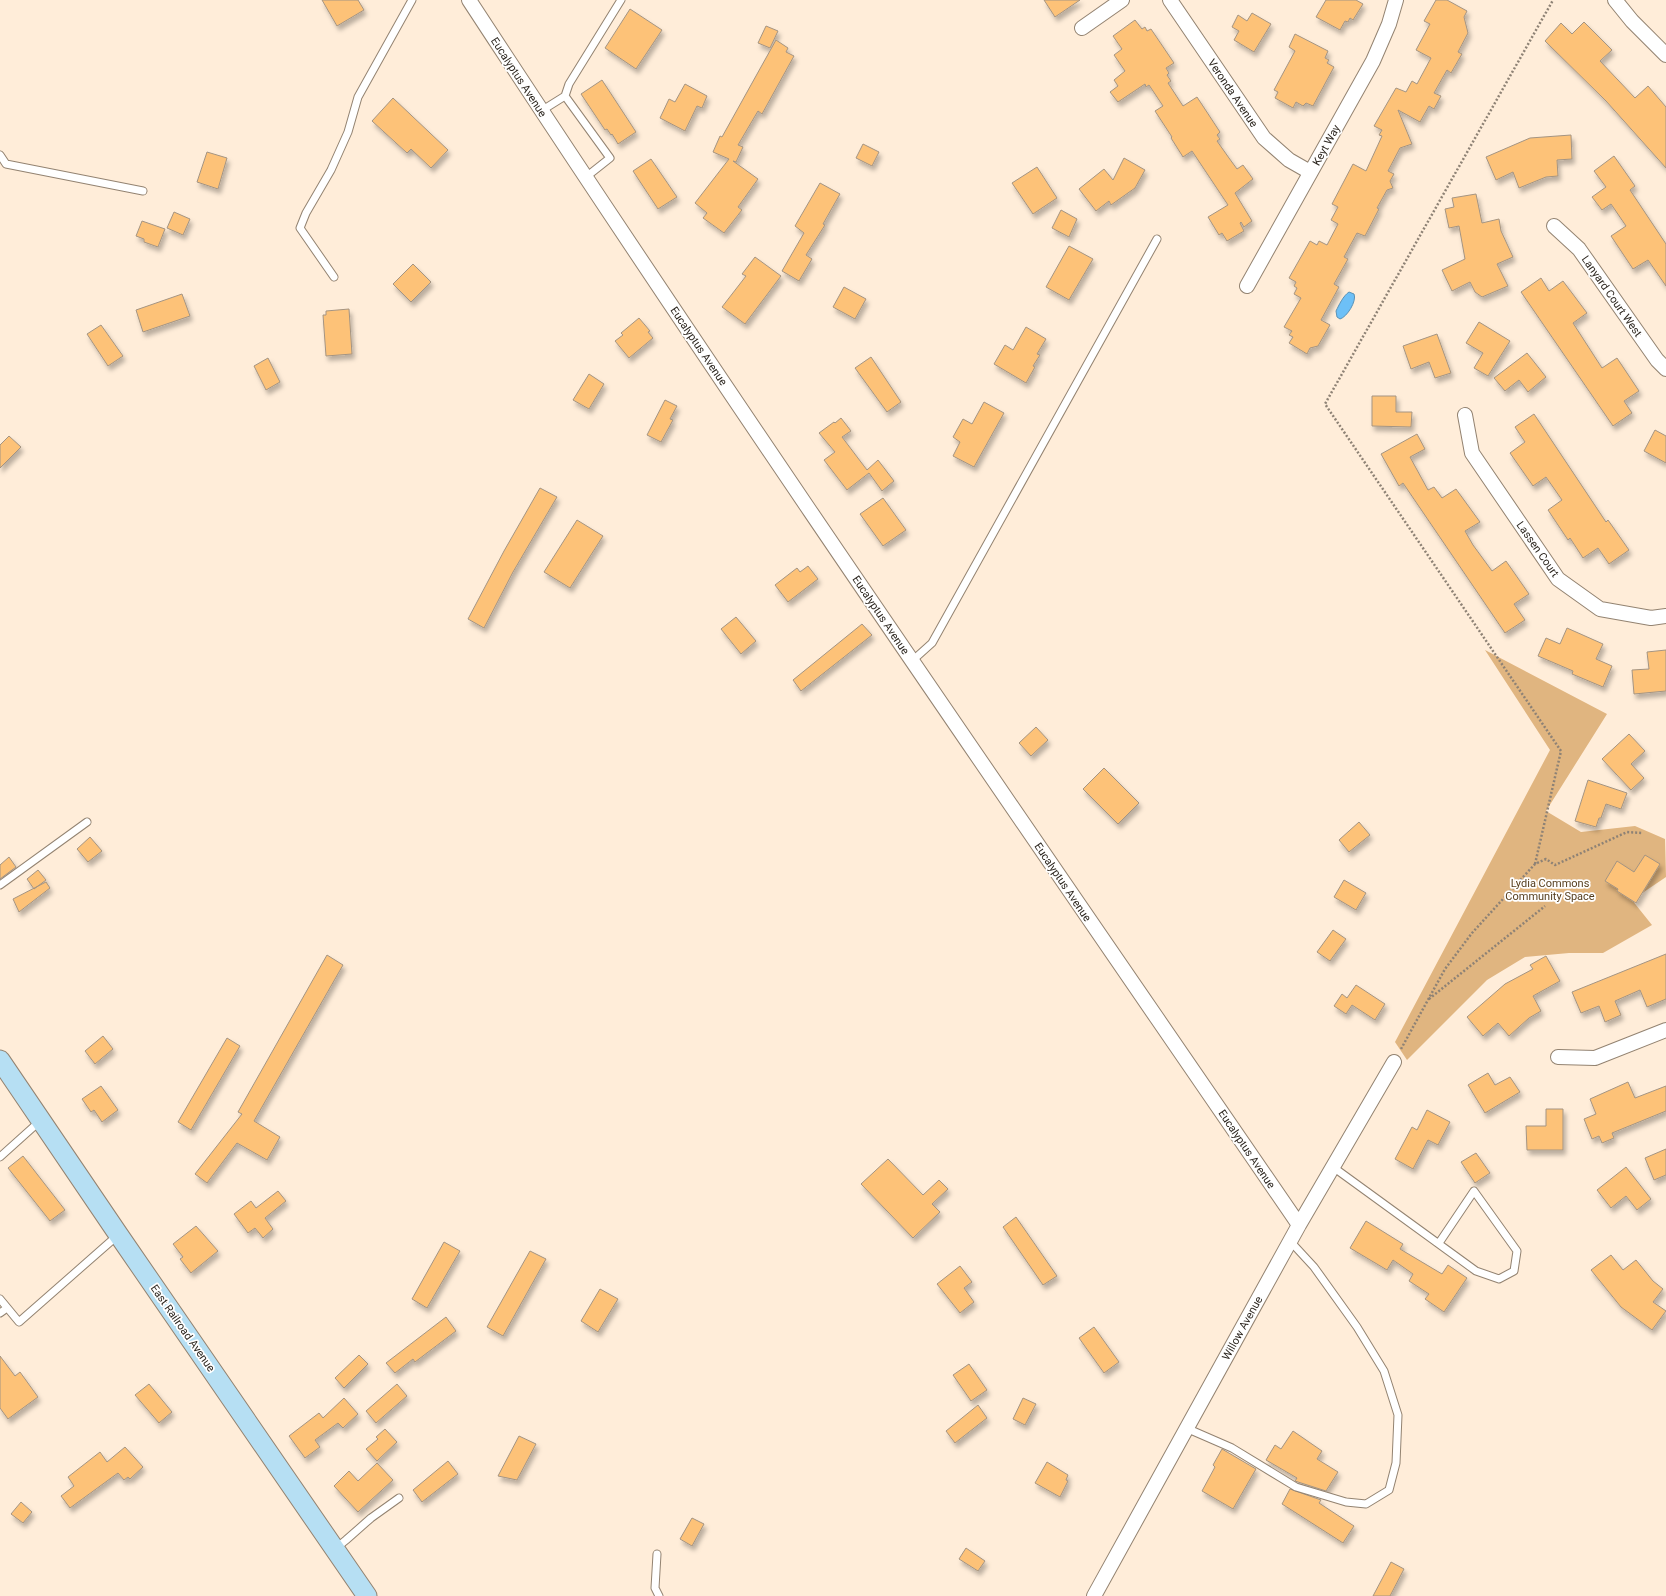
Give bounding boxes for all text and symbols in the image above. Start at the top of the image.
street label: Eucalyptus Avenue [488,35,549,120]
street label: Veronda Avenue [1205,57,1260,130]
street label: Keyt Way [1310,122,1343,168]
street label: Lanyard Court West [1579,253,1645,340]
street label: Eucalyptus Avenue [667,304,730,388]
street label: Lassen Court [1514,519,1562,580]
street label: Eucalyptus Avenue [849,573,912,657]
street label: Eucalyptus Avenue [1031,840,1094,924]
park label: Lydia Commons Community Space [1505,877,1595,903]
street label: Eucalyptus Avenue [1215,1107,1278,1191]
street label: East Railroad Avenue [148,1282,218,1374]
street label: Willow Avenue [1220,1294,1265,1362]

